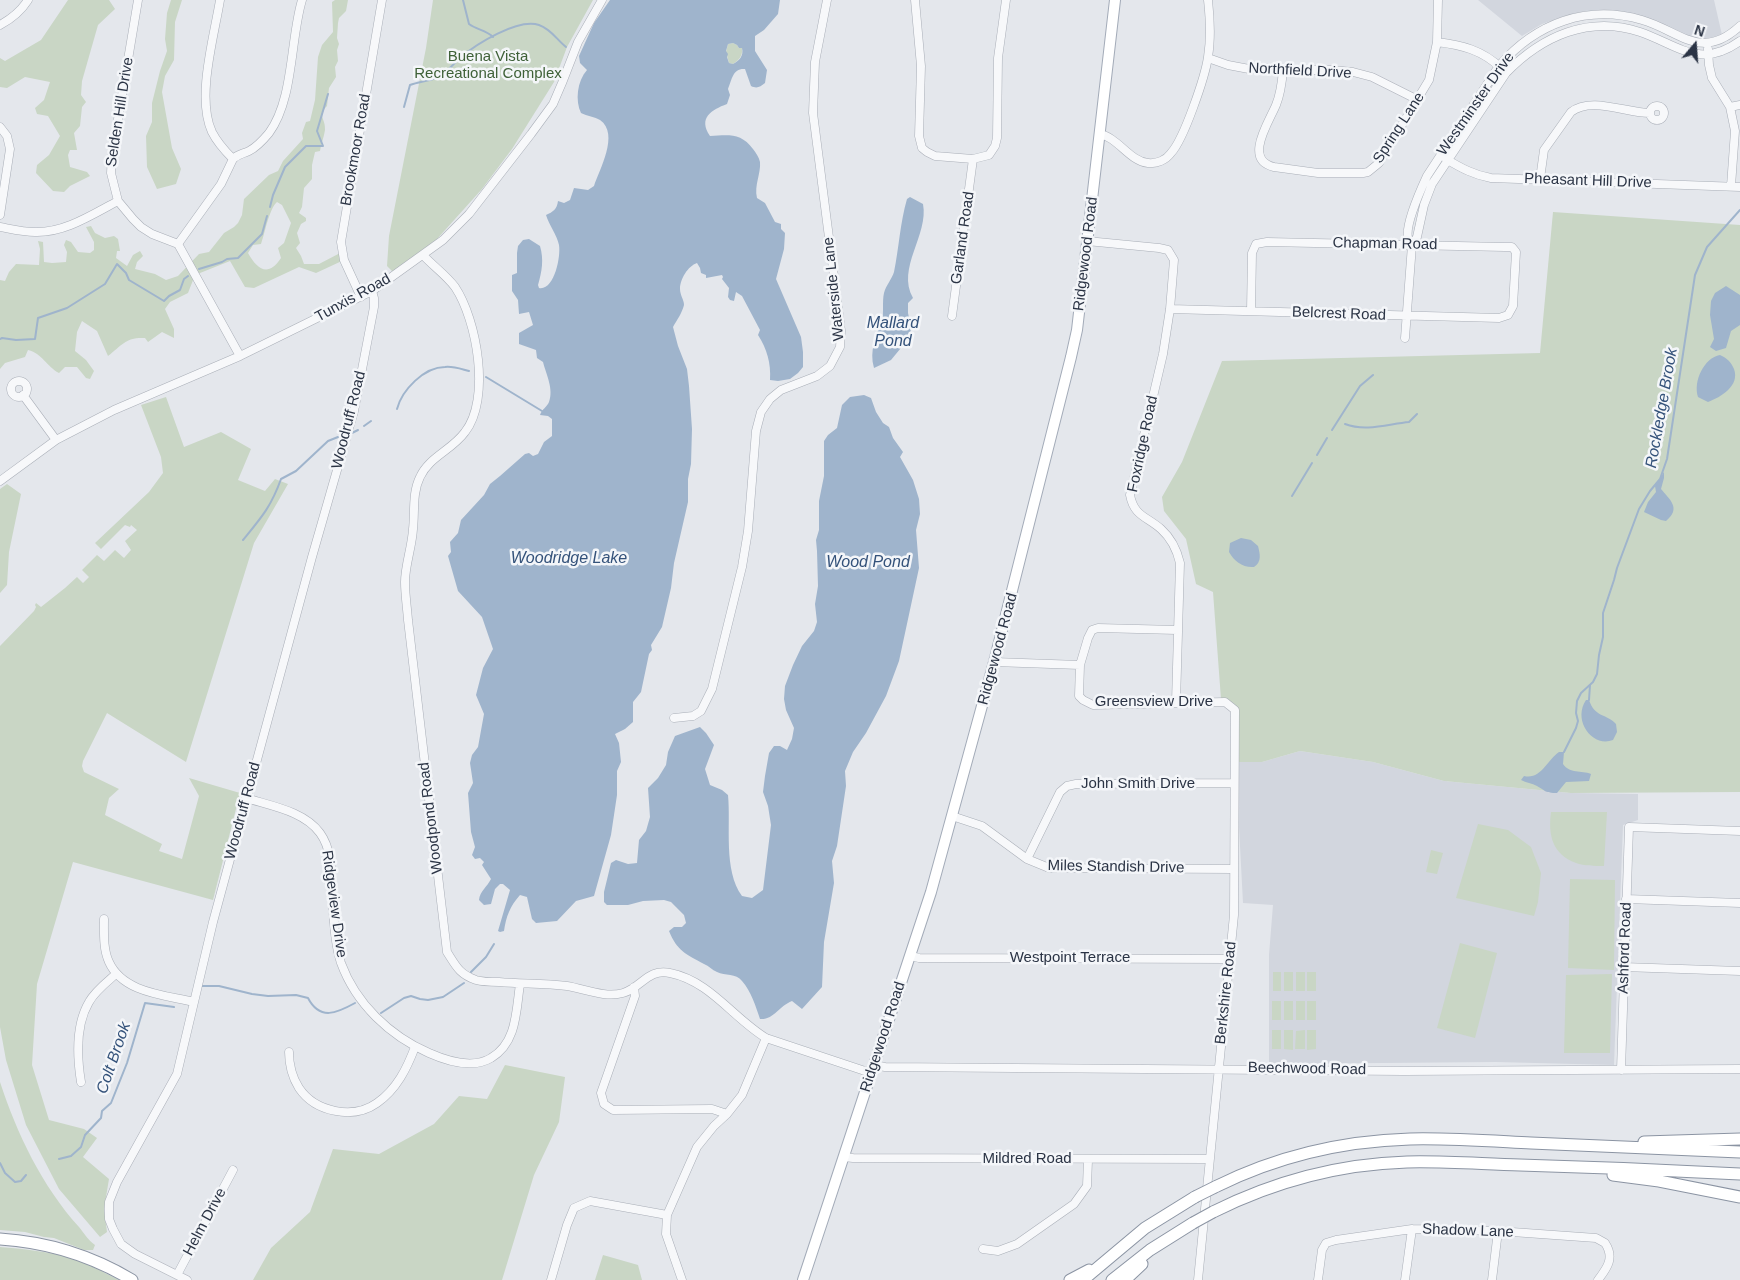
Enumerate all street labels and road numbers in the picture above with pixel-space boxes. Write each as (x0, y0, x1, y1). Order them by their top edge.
street label: Westminster Drive (1434, 49, 1518, 159)
street label: Selden Hill Drive (102, 56, 138, 168)
street label: Northfield Drive (1248, 59, 1352, 83)
street label: Spring Lane (1369, 89, 1429, 167)
street label: Brookmoor Road (337, 93, 375, 207)
street label: Pheasant Hill Drive (1524, 170, 1652, 192)
street label: Garland Road (948, 191, 978, 285)
street label: Ridgewood Road (1070, 196, 1102, 312)
street label: Chapman Road (1332, 234, 1438, 254)
street label: Waterside Lane (820, 236, 848, 342)
street label: Tunxis Road (312, 270, 394, 326)
street label: Belcrest Road (1292, 303, 1386, 325)
street label: Woodruff Road (328, 369, 370, 471)
street label: Foxridge Road (1124, 394, 1162, 494)
street label: Ridgewood Road (974, 591, 1022, 707)
street label: Greensview Drive (1095, 693, 1213, 711)
street label: Woodruff Road (221, 760, 265, 862)
street label: Woodpond Road (415, 761, 447, 875)
street label: John Smith Drive (1081, 775, 1195, 793)
street label: Ridgeview Drive (318, 849, 350, 959)
street label: Miles Standish Drive (1047, 857, 1185, 877)
street label: Ashford Road (1614, 902, 1636, 994)
street label: Berkshire Road (1212, 941, 1240, 1045)
street label: Westpoint Terrace (1010, 949, 1130, 967)
street label: Ridgewood Road (857, 979, 909, 1095)
street label: Beechwood Road (1248, 1059, 1366, 1079)
street label: Mildred Road (982, 1150, 1072, 1168)
street label: Helm Drive (180, 1185, 230, 1259)
street label: Shadow Lane (1422, 1220, 1514, 1242)

